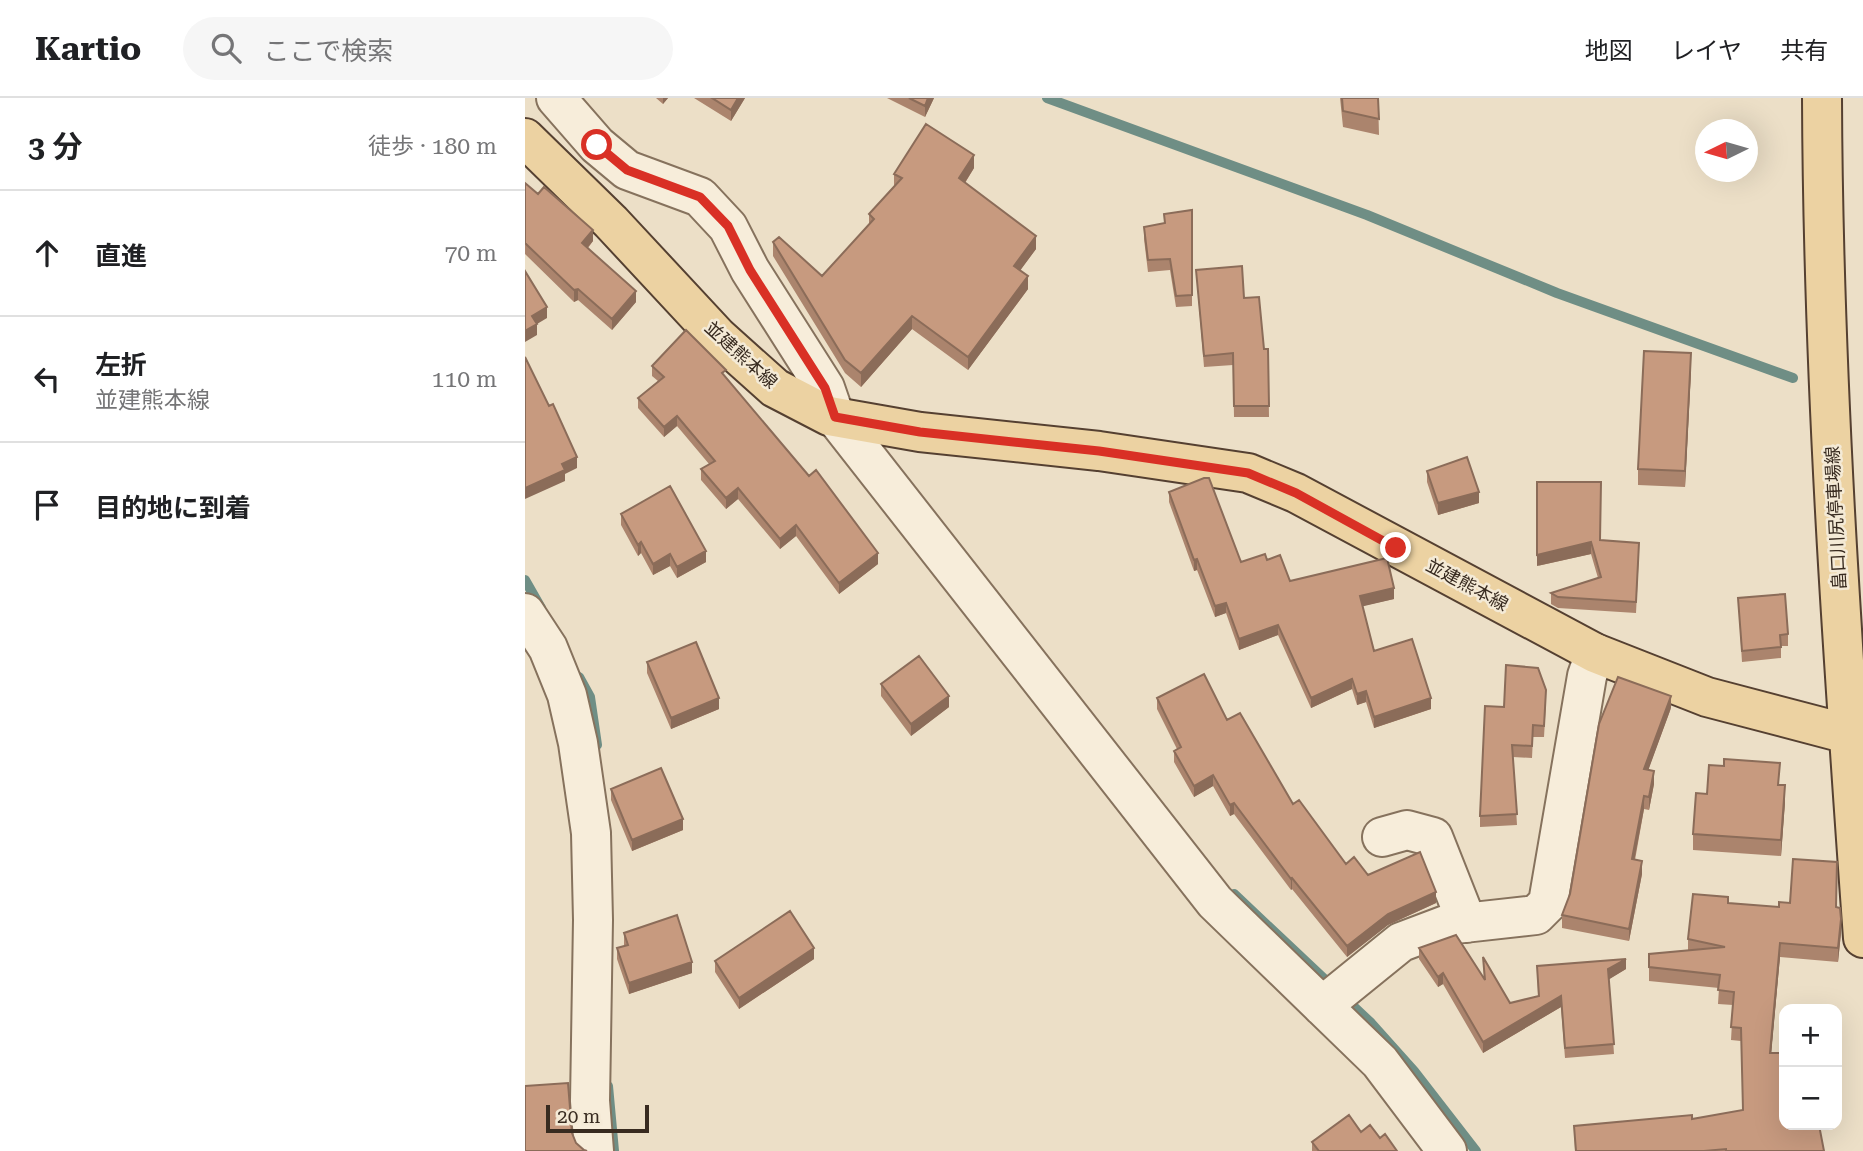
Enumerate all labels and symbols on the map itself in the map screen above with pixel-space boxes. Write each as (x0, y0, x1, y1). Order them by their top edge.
north arrow (1695, 119, 1758, 182)
route start (581, 129, 612, 160)
street label: 並建熊本線 (701, 317, 782, 393)
street label: 畠口川尻停車場線 (1821, 446, 1850, 590)
route end (1380, 532, 1411, 563)
street label: 並建熊本線 (1423, 554, 1512, 615)
scale bar (546, 1102, 649, 1134)

